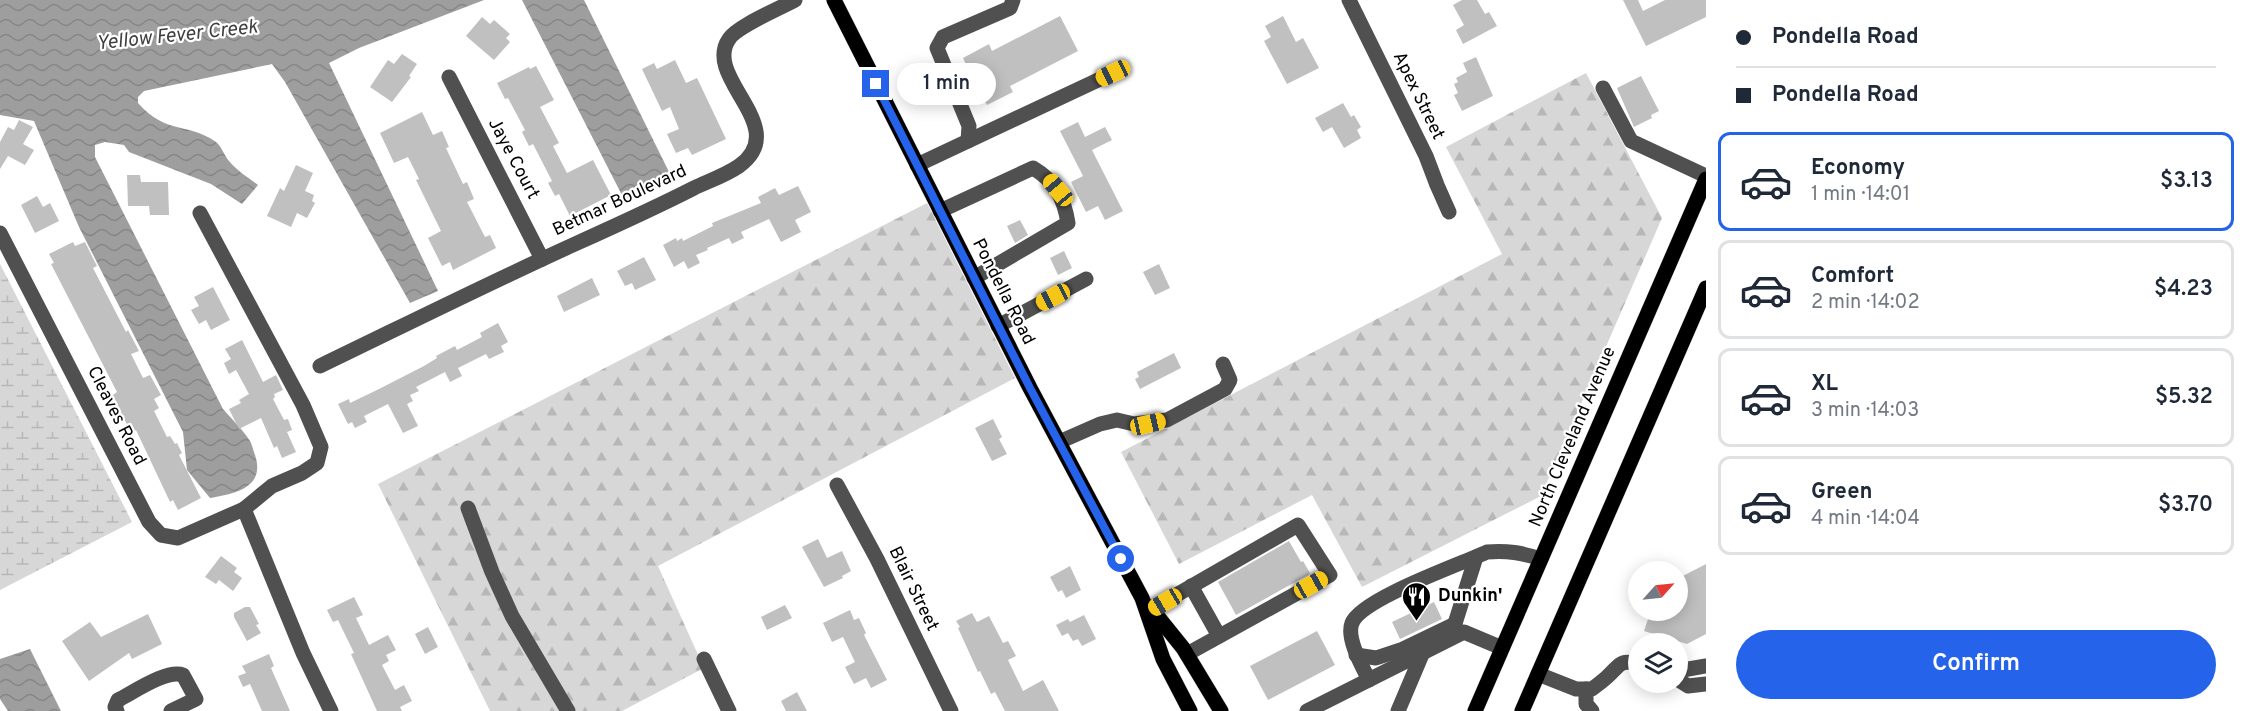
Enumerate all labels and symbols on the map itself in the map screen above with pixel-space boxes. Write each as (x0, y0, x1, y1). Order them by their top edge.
water label: Yellow Fever Creek (95, 15, 260, 57)
street label: Apex Street (1387, 48, 1449, 144)
car (1093, 57, 1133, 89)
callout: 1 min (897, 63, 996, 105)
route end (862, 70, 889, 97)
street label: Jaye Court (482, 114, 544, 204)
street label: Betmar Boulevard (549, 160, 691, 242)
car (1040, 170, 1076, 210)
street label: Pondella Road (966, 235, 1040, 349)
car (1033, 281, 1073, 313)
street label: North Cleveland Avenue (1525, 343, 1621, 531)
street label: Cleaves Road (81, 362, 151, 470)
car (1128, 411, 1168, 437)
street label: Blair Street (883, 543, 943, 635)
route start (1107, 545, 1134, 572)
north arrow (1628, 561, 1688, 621)
car (1291, 568, 1331, 602)
restaurant icon: Dunkin' (1401, 580, 1433, 622)
car (1145, 585, 1185, 619)
place label: Dunkin' (1438, 585, 1502, 608)

